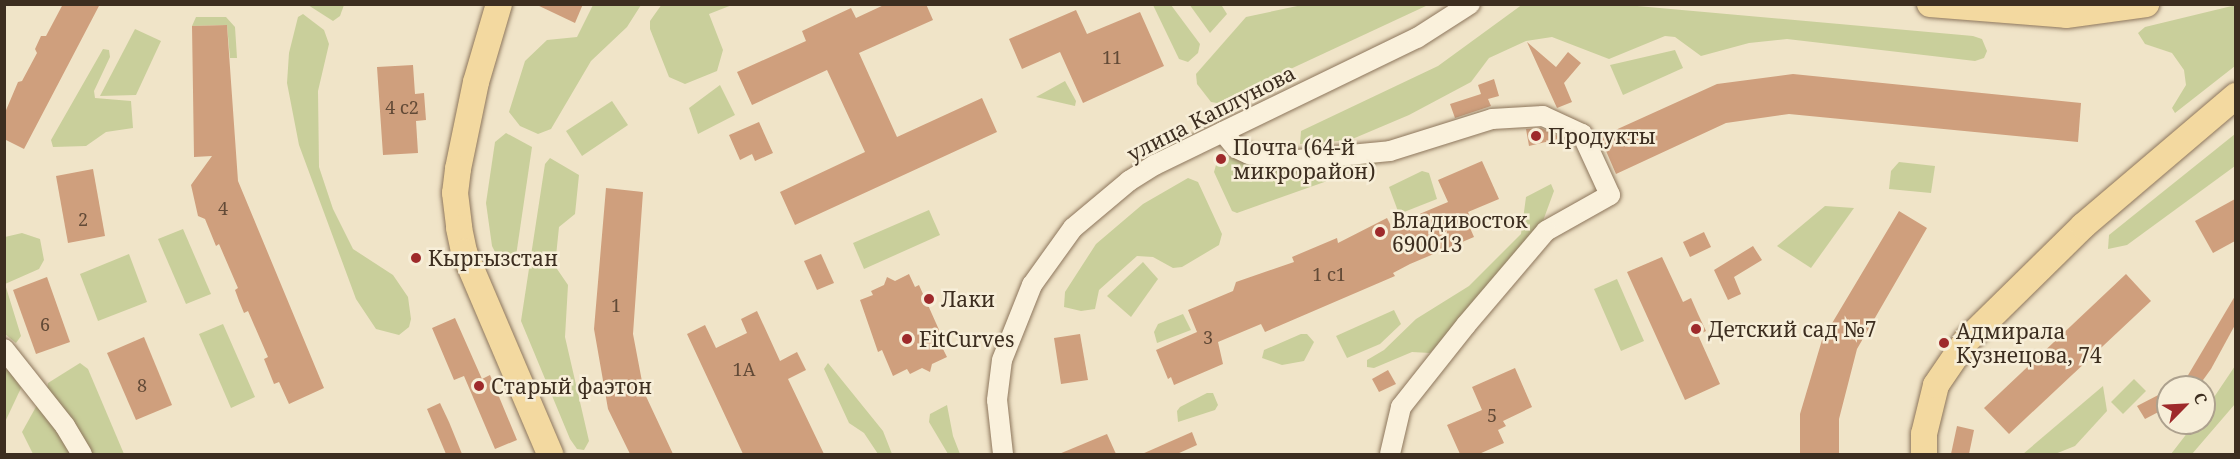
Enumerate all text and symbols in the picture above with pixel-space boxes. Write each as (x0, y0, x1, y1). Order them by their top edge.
house number: 11 (1102, 46, 1122, 68)
street label: улица Каплунова (1123, 60, 1299, 166)
house number: 4 с2 (385, 96, 419, 118)
place label: Продукты (1548, 123, 1656, 149)
marker: Продукты (1529, 129, 1543, 143)
place label: Почта (64-й микрорайон) (1233, 134, 1375, 184)
marker: Почта (64-й микрорайон) (1214, 152, 1228, 166)
house number: 4 (218, 197, 228, 219)
place label: Владивосток 690013 (1392, 207, 1528, 257)
house number: 2 (78, 208, 88, 230)
marker: Владивосток 690013 (1373, 225, 1387, 239)
place label: Кыргызстан (428, 245, 558, 271)
marker: Кыргызстан (409, 251, 423, 265)
house number: 1 с1 (1312, 263, 1346, 285)
place label: Лаки (941, 286, 995, 312)
marker: Лаки (922, 292, 936, 306)
house number: 1 (611, 294, 621, 316)
house number: 6 (40, 313, 50, 335)
place label: Детский сад №7 (1708, 316, 1877, 342)
place label: Адмирала Кузнецова, 74 (1956, 318, 2102, 368)
marker: Детский сад №7 (1689, 322, 1703, 336)
place label: FitCurves (919, 326, 1014, 352)
house number: 3 (1203, 326, 1213, 348)
marker: FitCurves (900, 332, 914, 346)
marker: Адмирала Кузнецова, 74 (1937, 336, 1951, 350)
house number: 1А (733, 358, 755, 380)
place label: Старый фаэтон (491, 373, 652, 399)
house number: 8 (137, 374, 147, 396)
north arrow (2156, 375, 2216, 435)
marker: Старый фаэтон (472, 379, 486, 393)
text: С (2188, 389, 2213, 408)
house number: 5 (1487, 404, 1497, 426)

